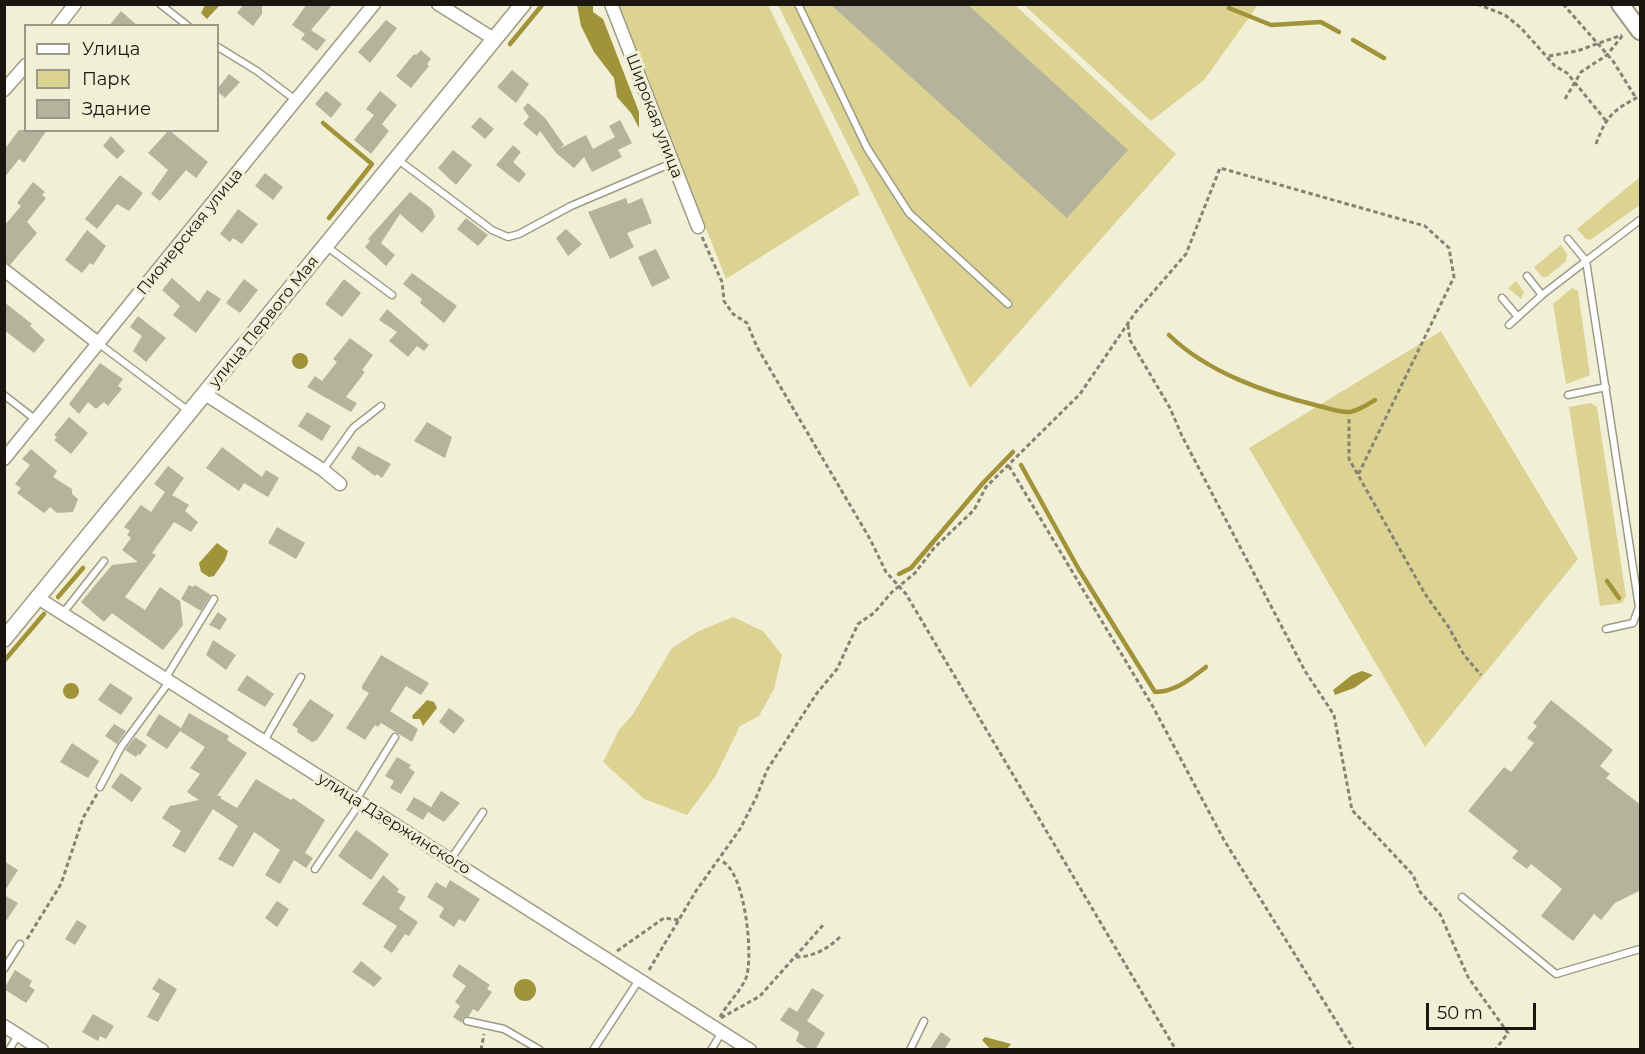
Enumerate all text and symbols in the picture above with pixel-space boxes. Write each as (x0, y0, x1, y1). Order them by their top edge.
legend (24, 24, 219, 132)
text: Улица (82, 38, 140, 60)
street label: Широкая улица (621, 51, 687, 181)
text: Парк (82, 68, 130, 90)
text: Здание (82, 98, 151, 120)
street label: Пионерская улица (133, 165, 247, 299)
street label: улица Первого Мая (205, 252, 323, 392)
street label: улица Дзержинского (314, 769, 474, 879)
scale bar (1429, 991, 1538, 1029)
text: 50 m (1437, 1002, 1483, 1024)

